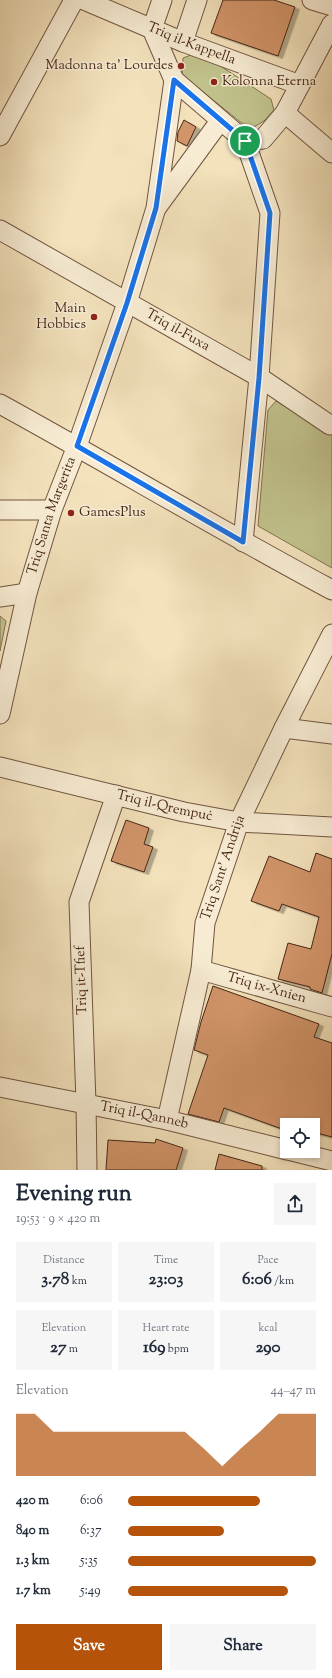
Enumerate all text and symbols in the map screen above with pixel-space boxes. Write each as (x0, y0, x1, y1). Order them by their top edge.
street label: Triq il-Kappella (144, 18, 239, 71)
place label: Madonna ta' Lourdes (46, 56, 173, 76)
marker: Madonna ta' Lourdes (176, 61, 186, 71)
place label: Kolonna Eterna (222, 72, 317, 92)
marker: Kolonna Eterna (209, 77, 219, 87)
pin (228, 124, 262, 158)
icon: arrive (234, 130, 256, 152)
place label: Main Hobbies (36, 299, 86, 335)
street label: Triq il-Fuxa (142, 304, 214, 357)
marker: Main Hobbies (89, 312, 99, 322)
street label: Triq Santa Margerita (23, 453, 82, 578)
place label: GamesPlus (79, 503, 146, 523)
marker: GamesPlus (66, 508, 76, 518)
street label: Triq il-Qrempuċ (114, 786, 214, 827)
street label: Triq Sant' Andrija (197, 811, 251, 923)
street label: Triq it-Tfief (71, 944, 93, 1015)
street label: Triq ix-Xnien (224, 968, 309, 1009)
street label: Triq il-Qanneb (98, 1097, 191, 1135)
map controls (280, 1118, 320, 1158)
button: locate (280, 1118, 320, 1158)
text: Evening run (16, 1179, 132, 1211)
button: share (274, 1183, 316, 1225)
text: 19:53 · 9 × 420 m (16, 1210, 100, 1228)
text: Distance (43, 1252, 85, 1268)
text: Time (154, 1252, 178, 1268)
text: Pace (257, 1252, 279, 1268)
text: 3.78 (41, 1268, 69, 1292)
text: 23:03 (149, 1268, 183, 1292)
text: 6:06 (242, 1268, 272, 1292)
text: km (69, 1273, 87, 1289)
text: /km (272, 1273, 294, 1289)
text: Elevation (42, 1320, 86, 1336)
text: Heart rate (143, 1320, 189, 1336)
text: kcal (259, 1320, 277, 1336)
text: 27 (50, 1336, 67, 1360)
text: 169 (143, 1336, 166, 1360)
text: 290 (255, 1336, 281, 1360)
text: m (67, 1341, 78, 1357)
text: bpm (166, 1341, 189, 1357)
text: Elevation (16, 1382, 69, 1400)
text: 44–47 m (271, 1382, 316, 1400)
text: 420 m (16, 1492, 49, 1510)
text: 6:06 (80, 1492, 103, 1510)
text: 840 m (16, 1522, 49, 1540)
text: 6:37 (80, 1522, 101, 1540)
text: 1.3 km (16, 1552, 50, 1570)
text: 5:35 (80, 1552, 98, 1570)
text: 1.7 km (16, 1582, 51, 1600)
text: 5:49 (80, 1582, 101, 1600)
button: Save (16, 1624, 162, 1670)
button: Share (170, 1624, 316, 1670)

